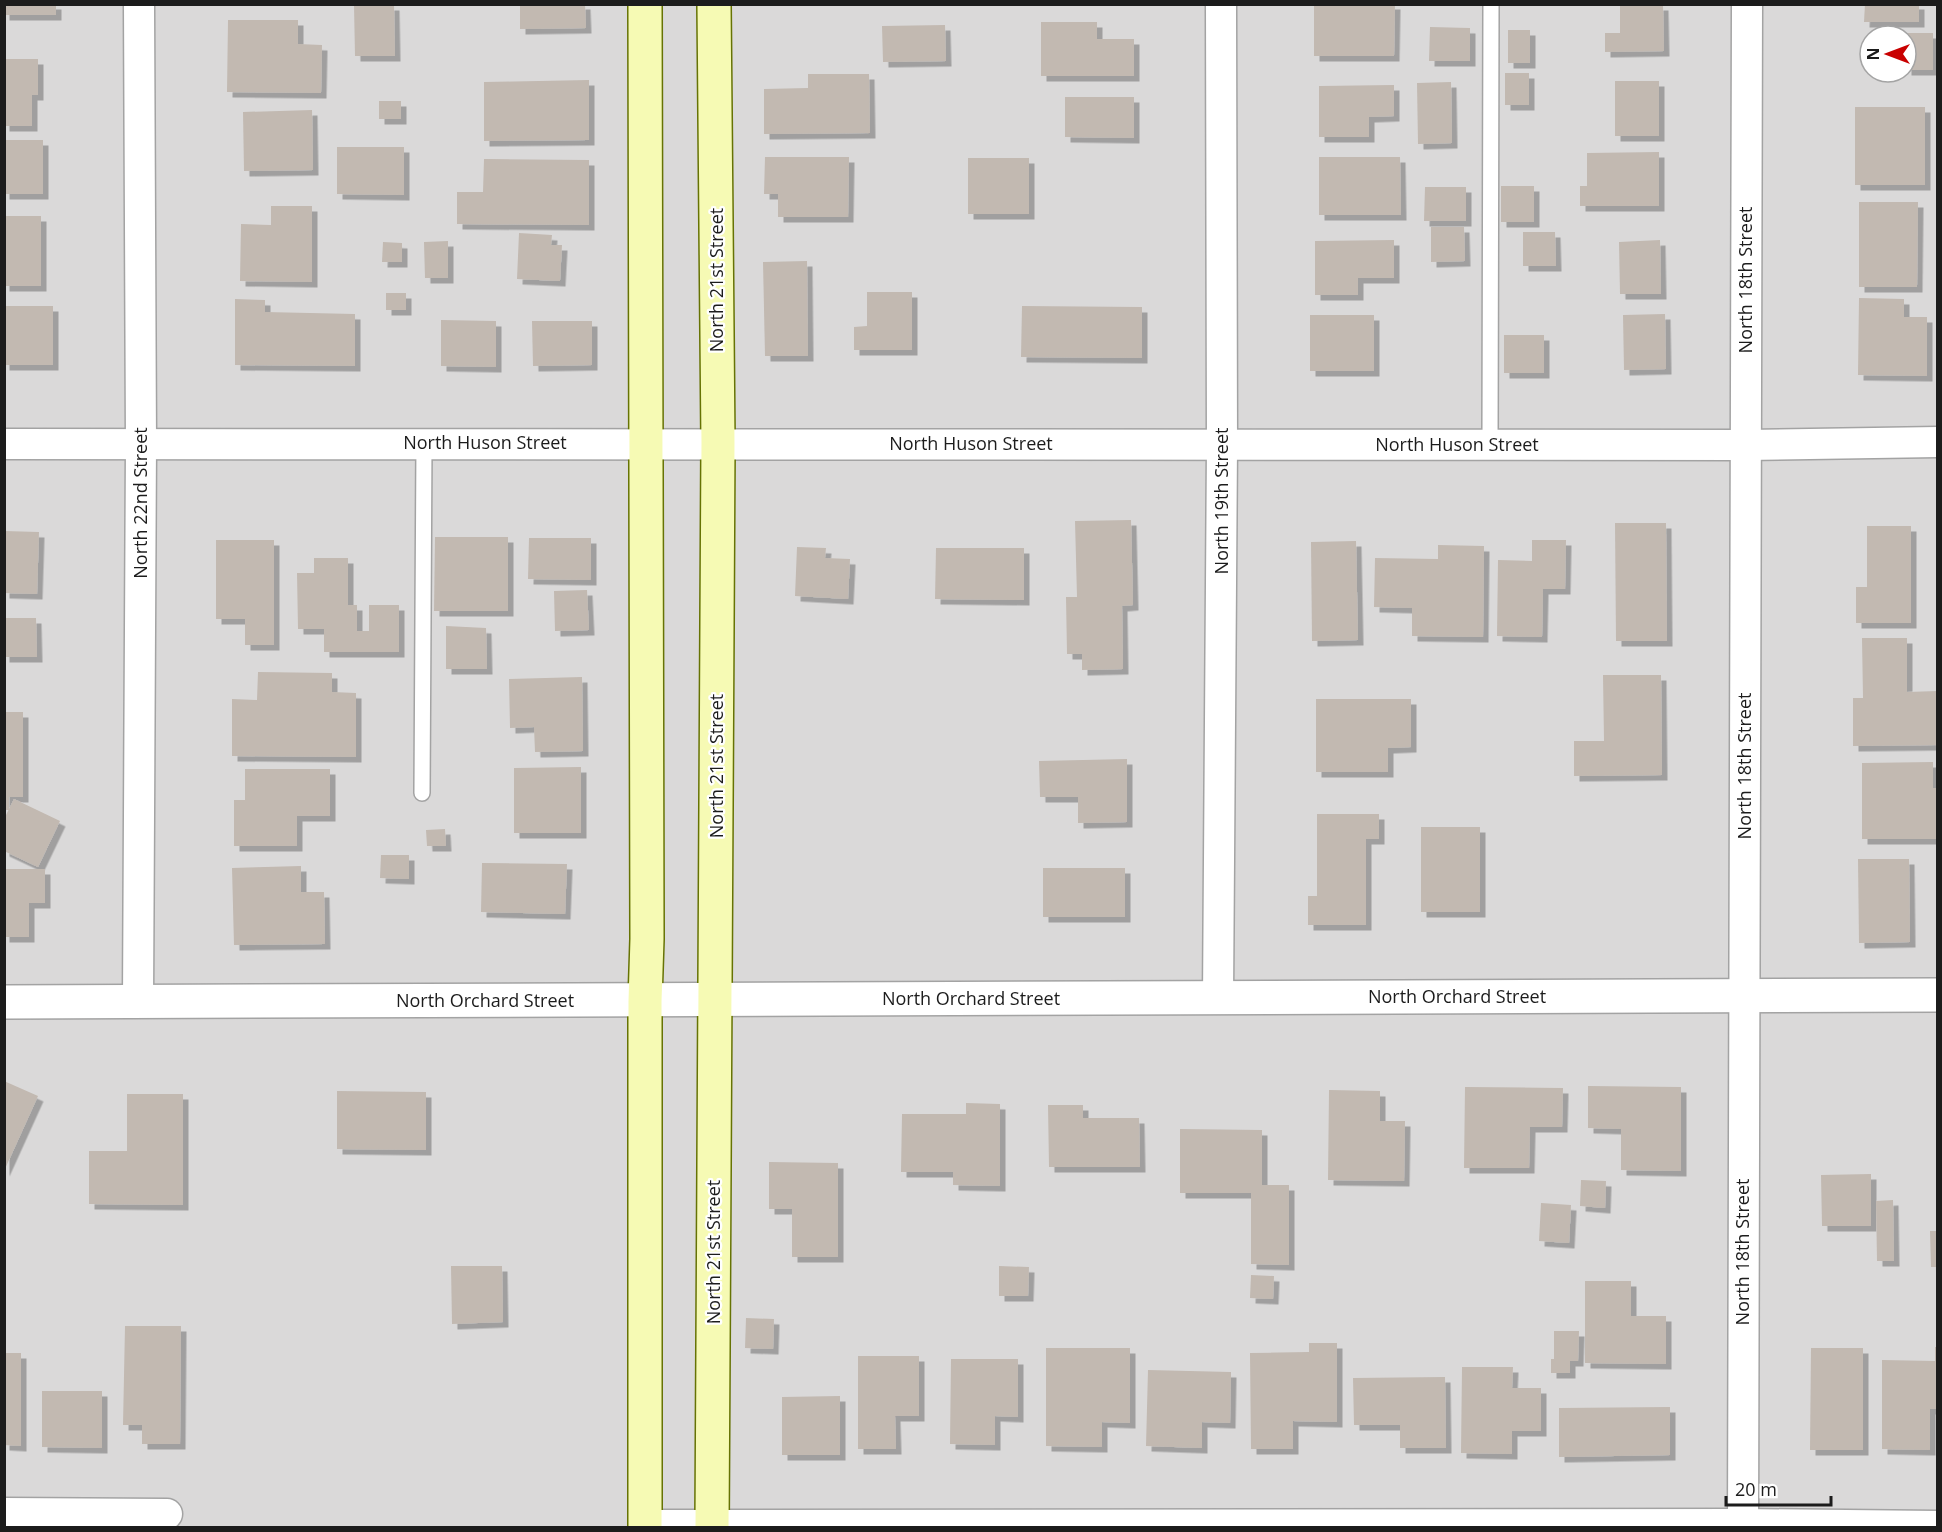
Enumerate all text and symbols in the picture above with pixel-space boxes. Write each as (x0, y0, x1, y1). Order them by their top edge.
north arrow (1858, 24, 1918, 84)
text: N (1862, 47, 1884, 61)
street label: North 18th Street (1733, 207, 1757, 353)
street label: North 21st Street (704, 208, 728, 352)
street label: North 22nd Street (128, 427, 152, 579)
street label: North 19th Street (1209, 428, 1233, 574)
street label: North Huson Street (403, 430, 567, 454)
street label: North Huson Street (889, 431, 1053, 455)
street label: North Huson Street (1375, 432, 1539, 456)
street label: North 18th Street (1732, 693, 1756, 839)
street label: North 21st Street (704, 694, 728, 838)
street label: North Orchard Street (1368, 984, 1546, 1008)
street label: North Orchard Street (882, 986, 1060, 1010)
street label: North Orchard Street (396, 988, 574, 1012)
street label: North 18th Street (1730, 1179, 1754, 1325)
street label: North 21st Street (701, 1180, 725, 1324)
scale bar (1726, 1469, 1831, 1507)
text: 20 m (1735, 1477, 1777, 1501)

